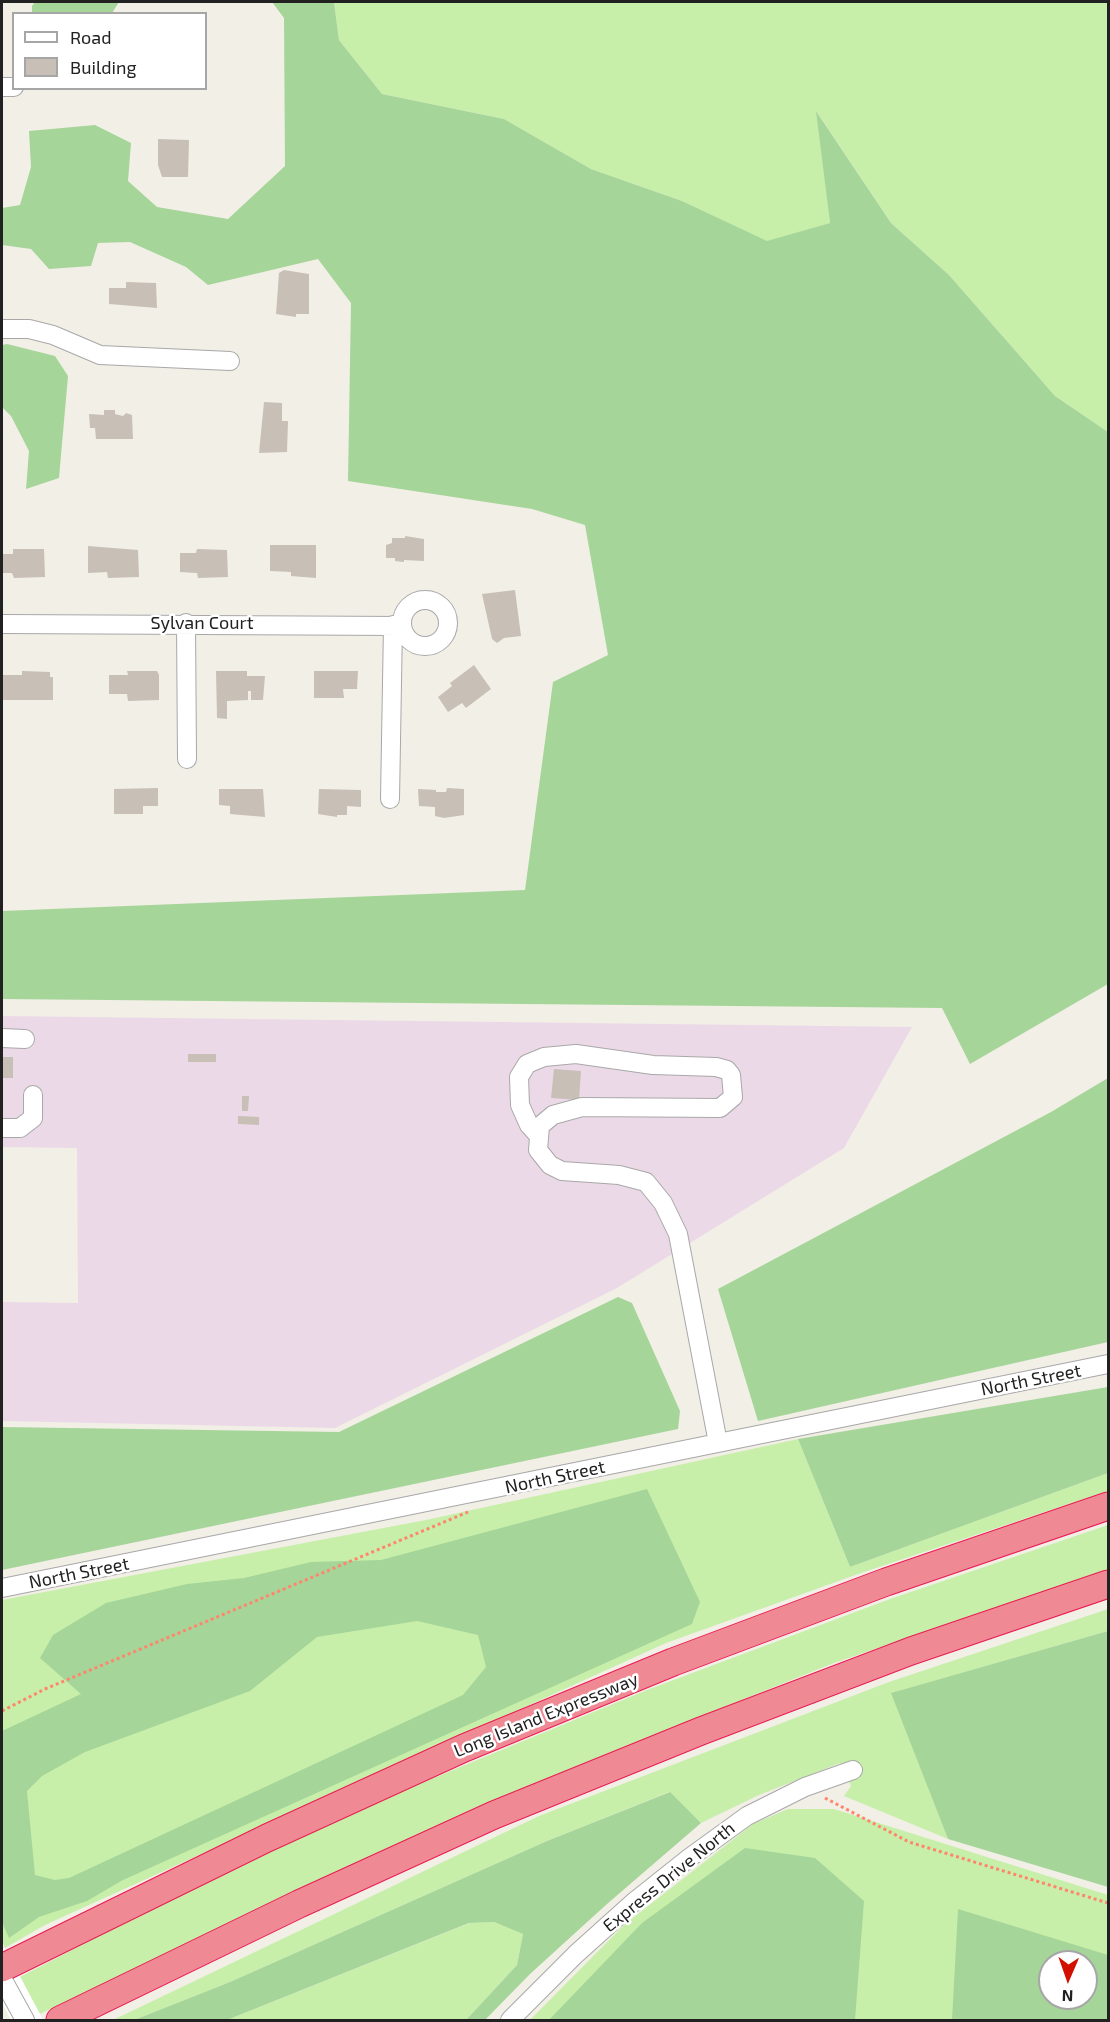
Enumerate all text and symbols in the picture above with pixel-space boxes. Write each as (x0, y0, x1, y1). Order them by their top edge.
legend (12, 12, 207, 90)
text: Road (70, 26, 111, 48)
text: Building (70, 56, 137, 78)
street label: Sylvan Court (150, 612, 254, 634)
street label: North Street (979, 1360, 1083, 1400)
street label: North Street (503, 1456, 607, 1498)
street label: North Street (27, 1553, 131, 1593)
street label: Long Island Expressway (451, 1668, 641, 1762)
street label: Express Drive North (599, 1817, 739, 1937)
north arrow (1038, 1950, 1098, 2010)
text: N (1061, 1987, 1074, 2006)

